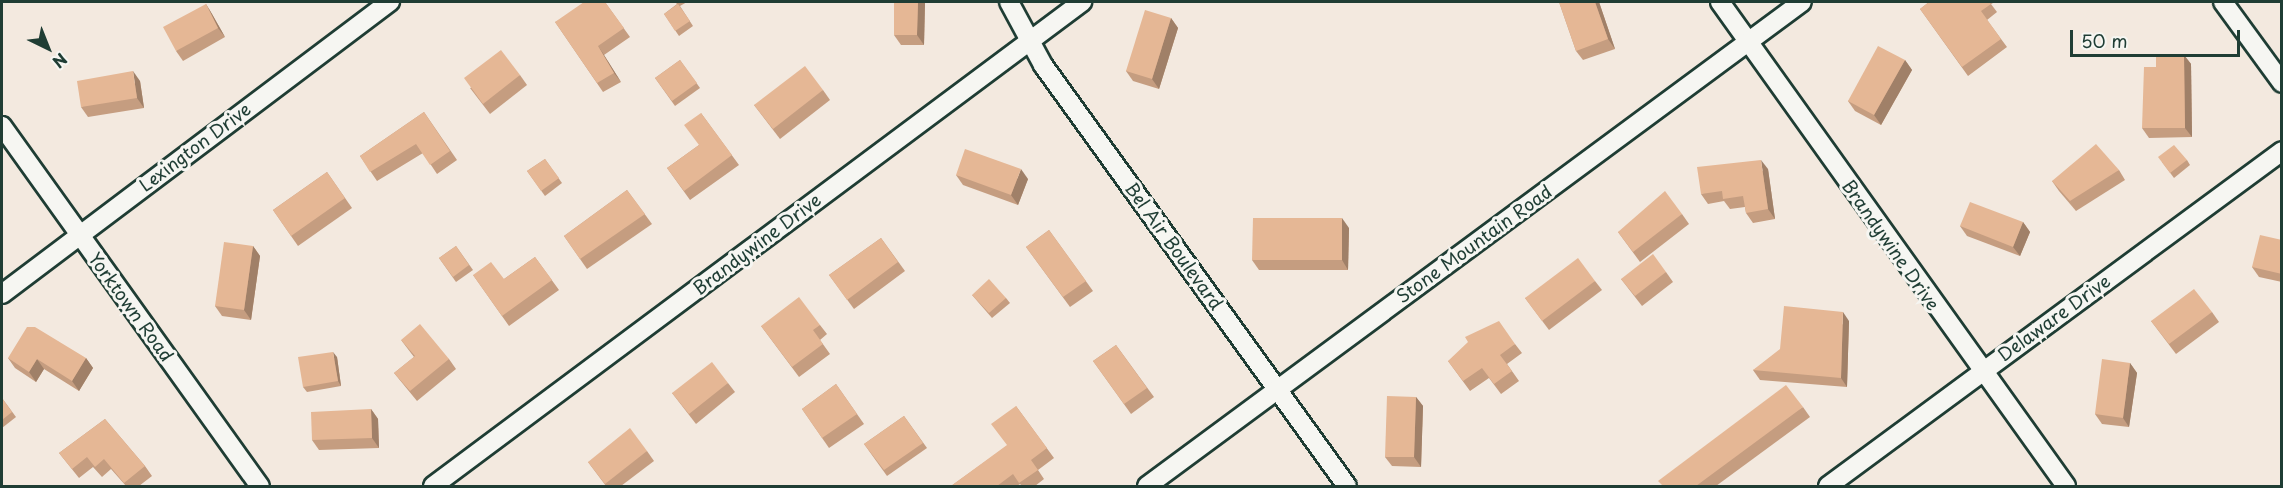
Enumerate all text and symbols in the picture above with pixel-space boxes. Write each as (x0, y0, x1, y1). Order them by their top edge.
north arrow (18, 18, 78, 78)
scale bar (2073, 18, 2242, 56)
text: 50 m (2081, 27, 2128, 54)
text: N (47, 48, 73, 74)
street label: Lexington Drive (135, 98, 255, 196)
street label: Brandywine Drive (1838, 175, 1944, 315)
street label: Bel Air Boulevard (1121, 179, 1227, 313)
street label: Stone Mountain Road (1392, 180, 1556, 308)
street label: Brandywine Drive (689, 189, 825, 299)
street label: Yorktown Road (85, 249, 177, 365)
street label: Delaware Drive (1994, 270, 2114, 366)

